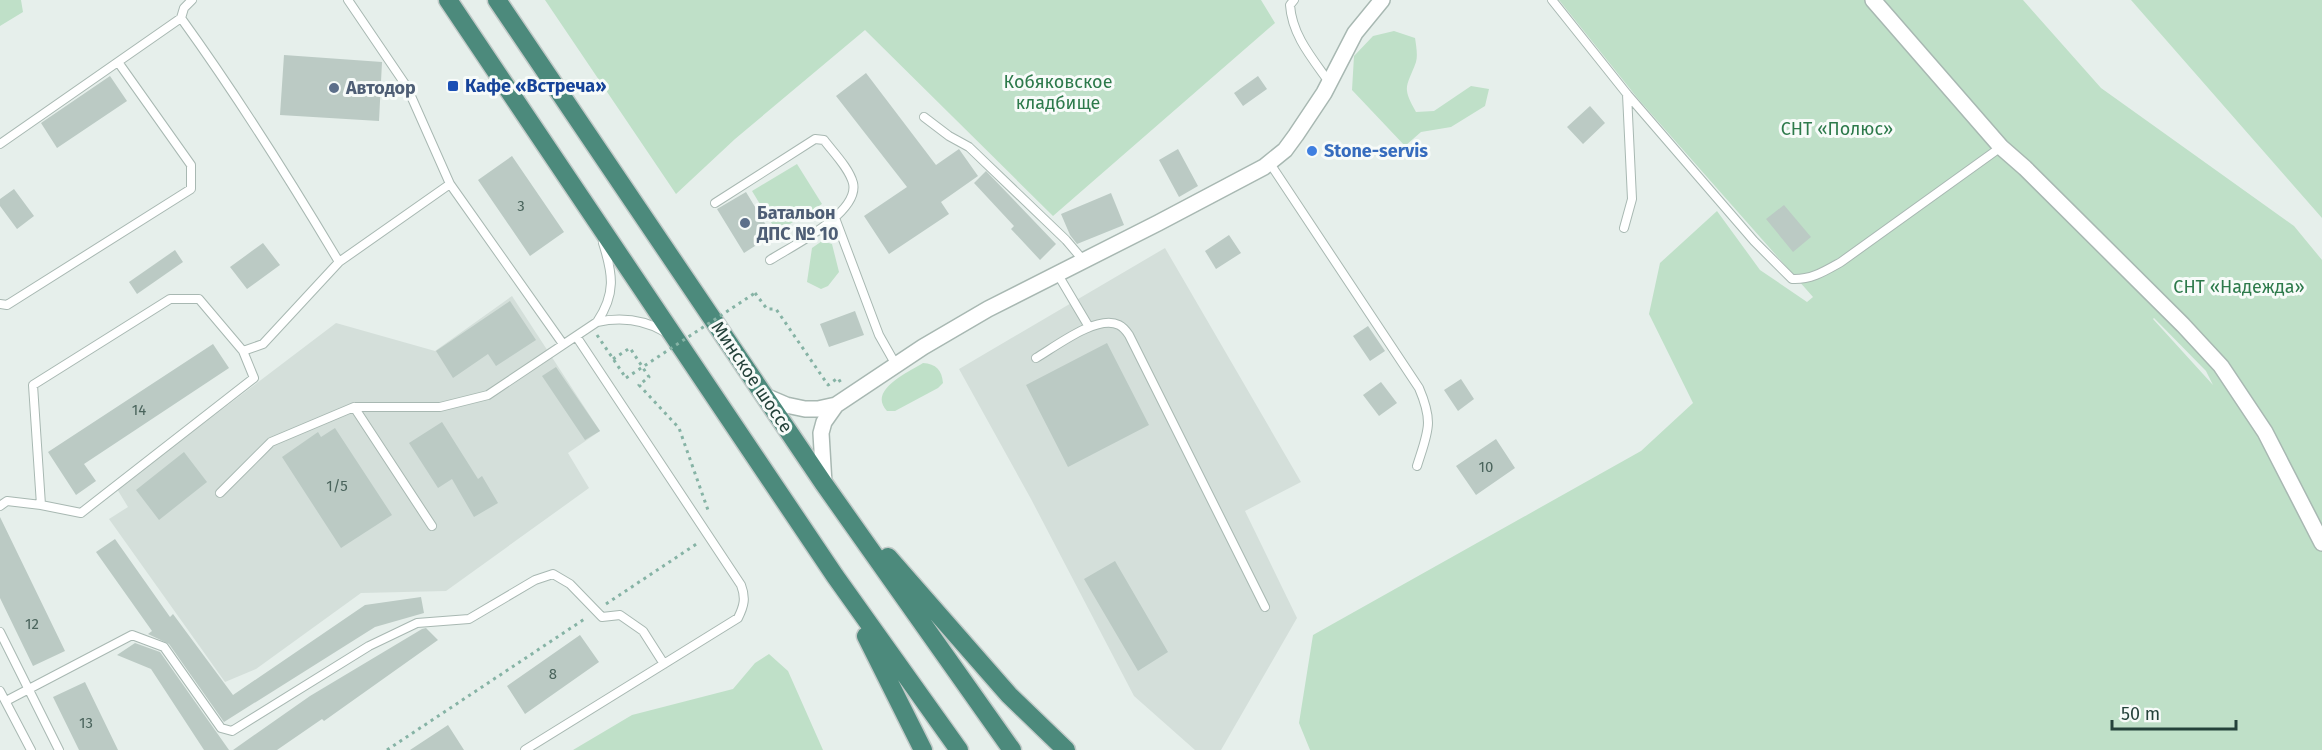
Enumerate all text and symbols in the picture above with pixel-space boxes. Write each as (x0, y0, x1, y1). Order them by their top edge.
park label: Кобяковское кладбище (1004, 71, 1112, 114)
place label: Кафе «Встреча» (465, 75, 606, 97)
place label: Автодор (345, 77, 416, 99)
marker: Кафе «Встреча» (446, 79, 460, 93)
marker: Автодор (327, 81, 341, 95)
park label: СНТ «Полюс» (1781, 118, 1893, 140)
place label: Stone-servis (1324, 140, 1428, 162)
marker: Stone-servis (1305, 144, 1319, 158)
house number: 3 (517, 197, 525, 215)
place label: Батальон ДПС № 10 (756, 202, 838, 245)
marker: Батальон ДПС № 10 (738, 216, 752, 230)
park label: СНТ «Надежда» (2173, 276, 2305, 298)
street label: Минское шоссе (707, 317, 797, 437)
house number: 14 (132, 401, 146, 419)
house number: 10 (1479, 458, 1493, 476)
house number: 1/5 (326, 477, 348, 495)
house number: 12 (25, 615, 39, 633)
house number: 8 (549, 665, 557, 683)
scale bar (2112, 693, 2236, 731)
text: 50 m (2121, 703, 2160, 725)
house number: 13 (79, 714, 93, 732)

